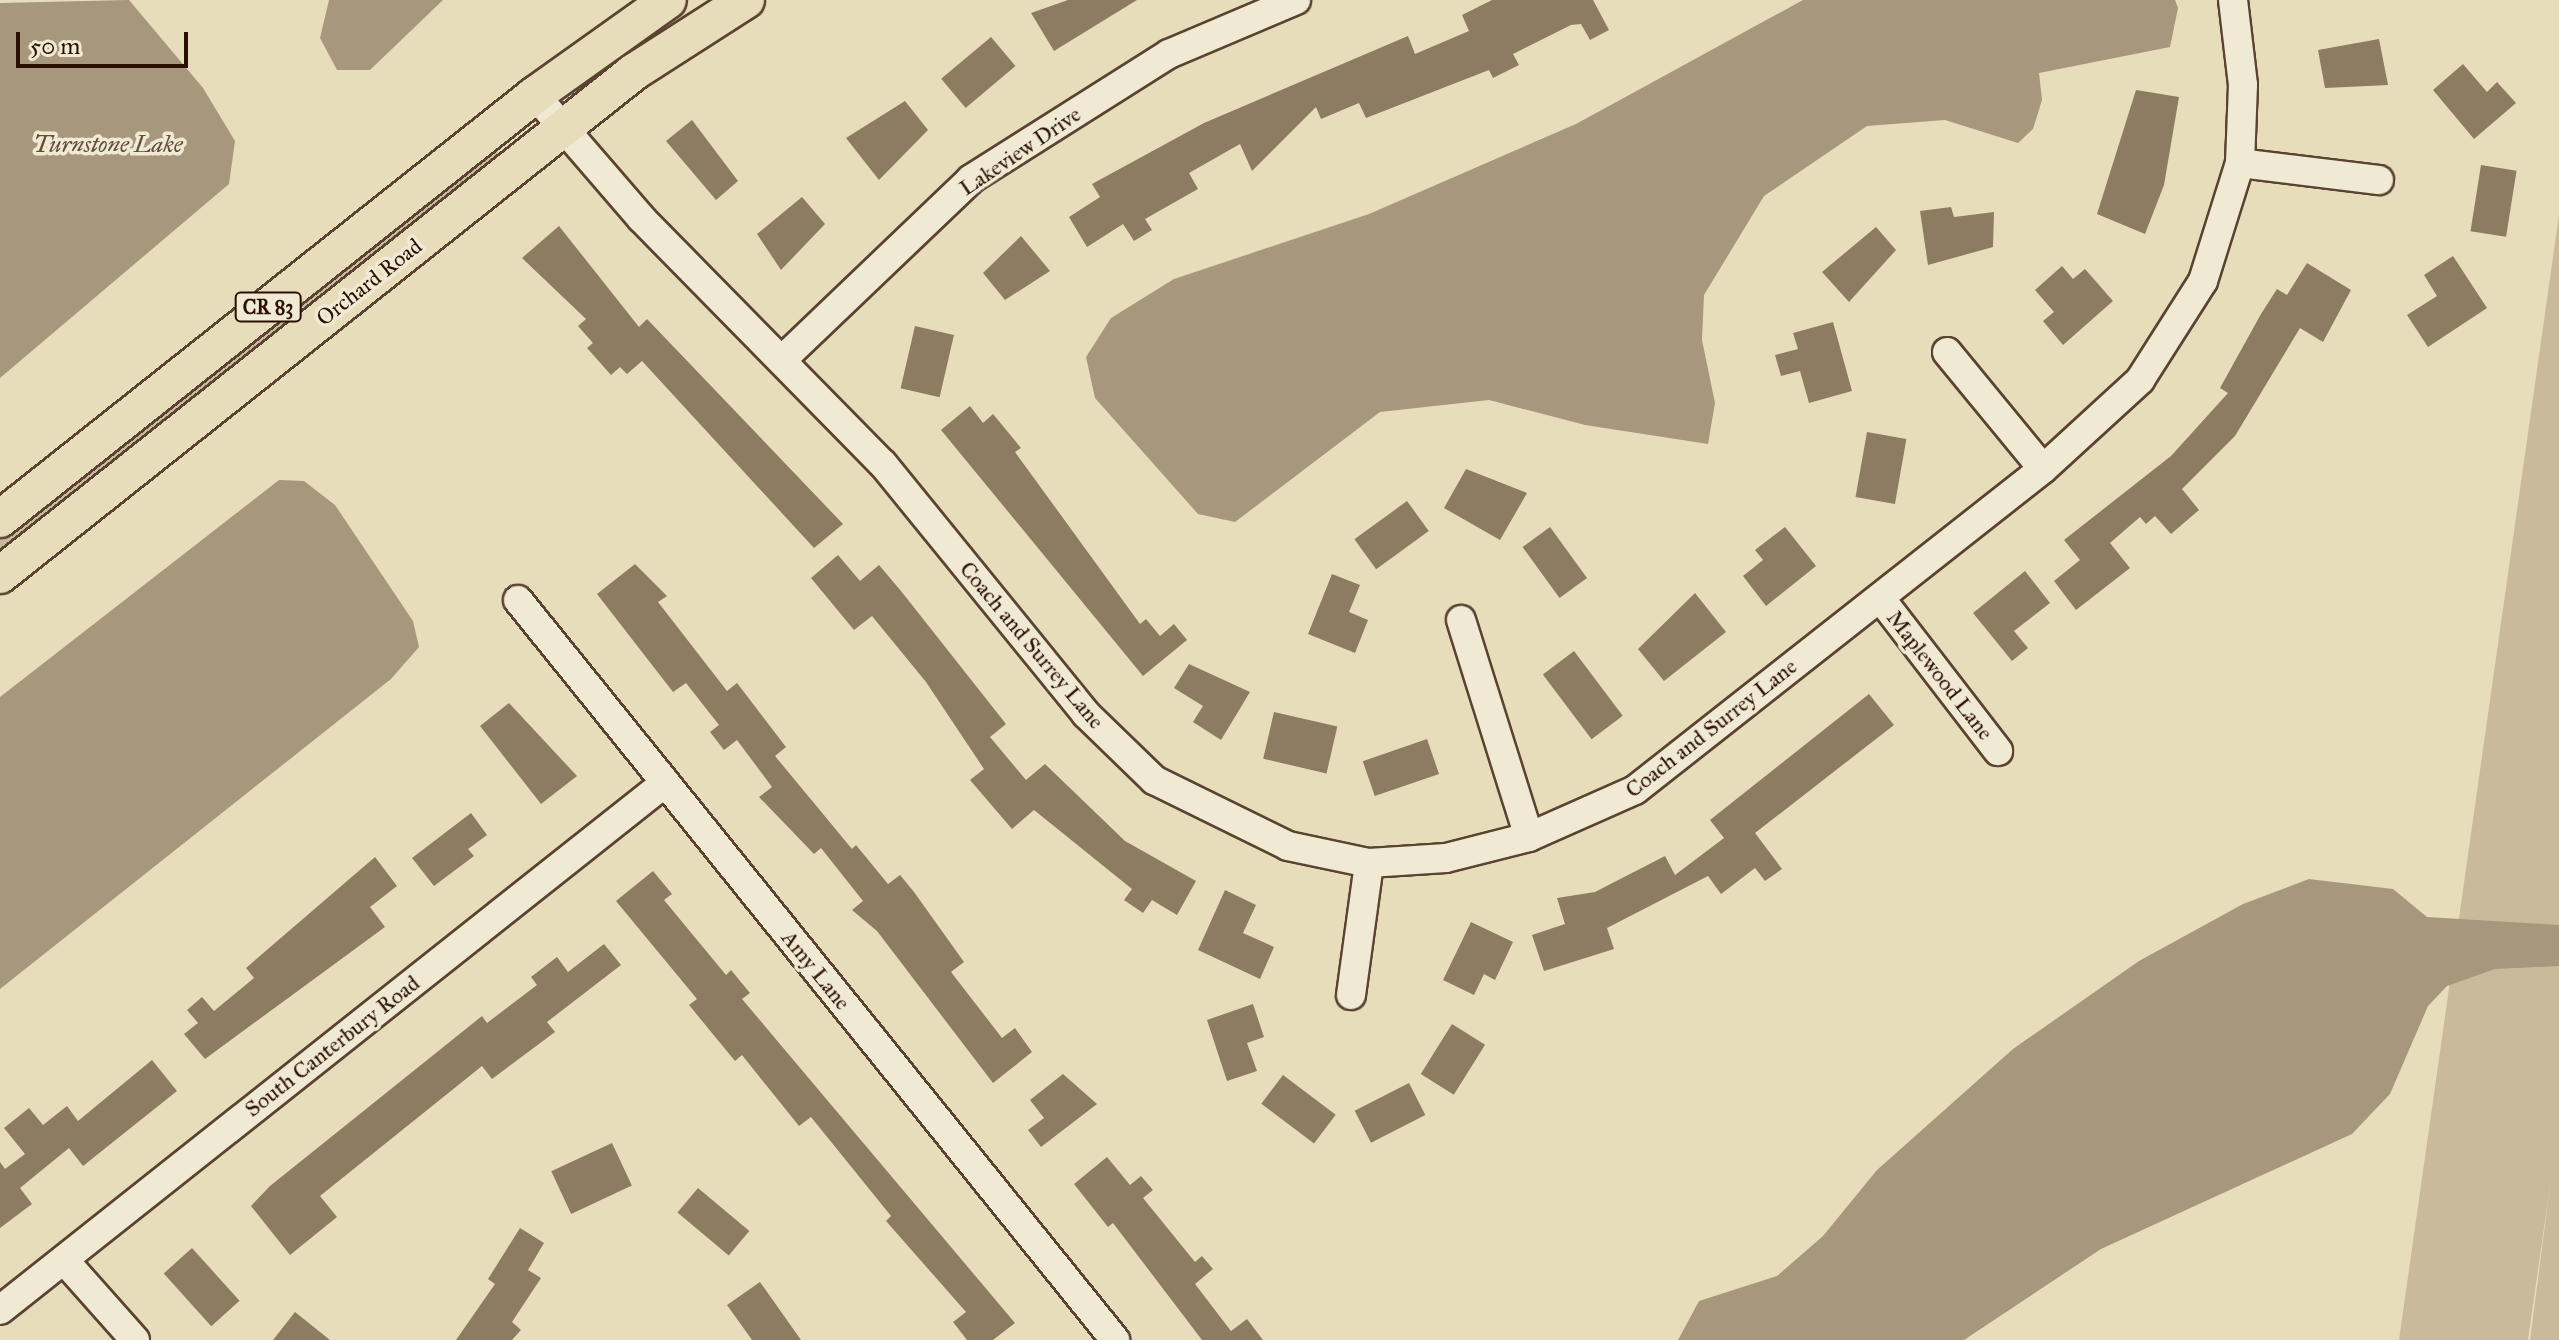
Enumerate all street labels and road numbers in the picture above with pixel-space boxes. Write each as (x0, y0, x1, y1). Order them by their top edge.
street label: Lakeview Drive (954, 101, 1086, 201)
street label: Orchard Road (311, 233, 427, 331)
road number: CR 83 (234, 291, 302, 323)
street label: Coach and Surrey Lane (954, 556, 1110, 734)
street label: Maplewood Lane (1881, 605, 1999, 745)
street label: Coach and Surrey Lane (1620, 653, 1802, 803)
street label: Amy Lane (776, 925, 856, 1015)
street label: South Canterbury Road (239, 970, 425, 1122)

